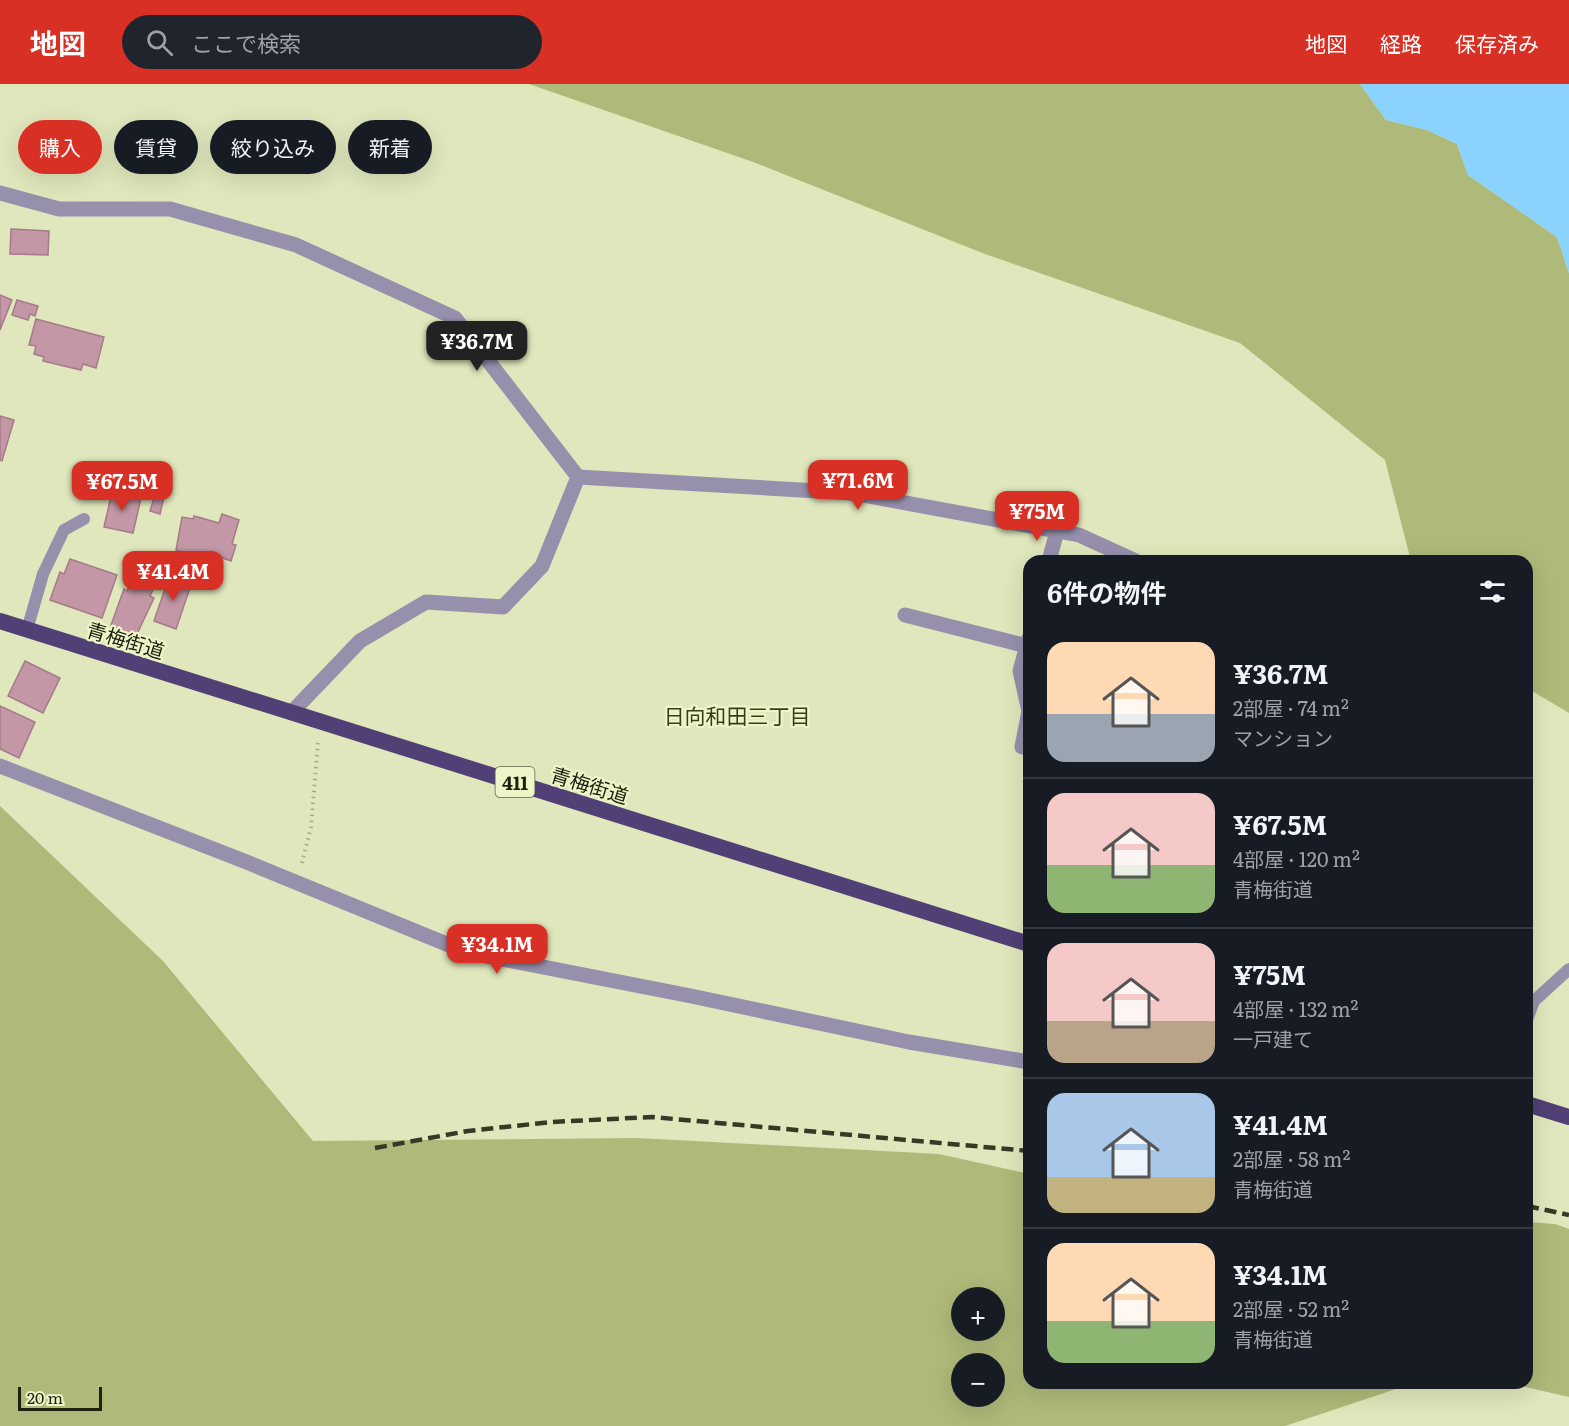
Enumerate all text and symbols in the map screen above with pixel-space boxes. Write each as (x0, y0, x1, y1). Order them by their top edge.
search box (122, 15, 542, 69)
text: 地図 (30, 21, 86, 63)
icon: search (143, 26, 176, 59)
text: ここで検索 (191, 26, 301, 59)
text: 地図 (1305, 27, 1347, 58)
text: 経路 (1380, 27, 1422, 58)
text: 保存済み (1455, 27, 1539, 58)
chip: 購入 (18, 120, 102, 174)
chip: 賃貸 (114, 120, 198, 174)
chip: 絞り込み (210, 120, 336, 174)
chip: 新着 (348, 120, 432, 174)
pin: ¥36.7M (428, 321, 526, 372)
text: ¥36.7M (440, 325, 514, 355)
pin: ¥71.6M (809, 460, 907, 511)
pin: ¥67.5M (73, 461, 171, 512)
text: ¥71.6M (822, 464, 894, 494)
text: ¥67.5M (86, 465, 158, 495)
pin: ¥75M (1001, 491, 1073, 542)
text: ¥75M (1009, 495, 1065, 525)
pin: ¥41.4M (124, 551, 222, 602)
text: ¥41.4M (136, 555, 210, 585)
text: 6件の物件 (1047, 572, 1166, 611)
icon: filters (1476, 575, 1509, 608)
street label: 青梅街道 (83, 613, 169, 665)
text: ¥36.7M (1233, 653, 1328, 692)
icon: home (1095, 666, 1167, 738)
text: 2部屋 · 74 m² (1233, 692, 1349, 722)
district label: 日向和田三丁目 (664, 699, 811, 730)
text: マンション (1233, 722, 1333, 752)
street label: 青梅街道 (547, 758, 633, 810)
road number: 411 (496, 767, 534, 797)
text: ¥67.5M (1233, 804, 1327, 843)
icon: home (1095, 817, 1167, 889)
text: 4部屋 · 120 m² (1233, 843, 1360, 873)
text: 青梅街道 (1233, 873, 1313, 903)
pin: ¥34.1M (448, 924, 546, 975)
text: ¥34.1M (461, 928, 533, 958)
text: ¥75M (1233, 954, 1306, 993)
icon: home (1095, 967, 1167, 1039)
text: 4部屋 · 132 m² (1233, 993, 1359, 1023)
text: 一戸建て (1233, 1023, 1313, 1053)
text: ¥41.4M (1233, 1104, 1328, 1143)
icon: home (1095, 1117, 1167, 1189)
text: 2部屋 · 58 m² (1233, 1143, 1350, 1173)
text: 青梅街道 (1233, 1173, 1313, 1203)
text: ¥34.1M (1233, 1254, 1328, 1293)
icon: home (1095, 1267, 1167, 1339)
map controls (951, 1287, 1005, 1407)
button: + (951, 1287, 1005, 1341)
text: 2部屋 · 52 m² (1233, 1293, 1349, 1323)
text: 青梅街道 (1233, 1323, 1313, 1353)
button: − (951, 1353, 1005, 1407)
scale bar (18, 1384, 102, 1412)
text: 20 m (27, 1385, 63, 1409)

